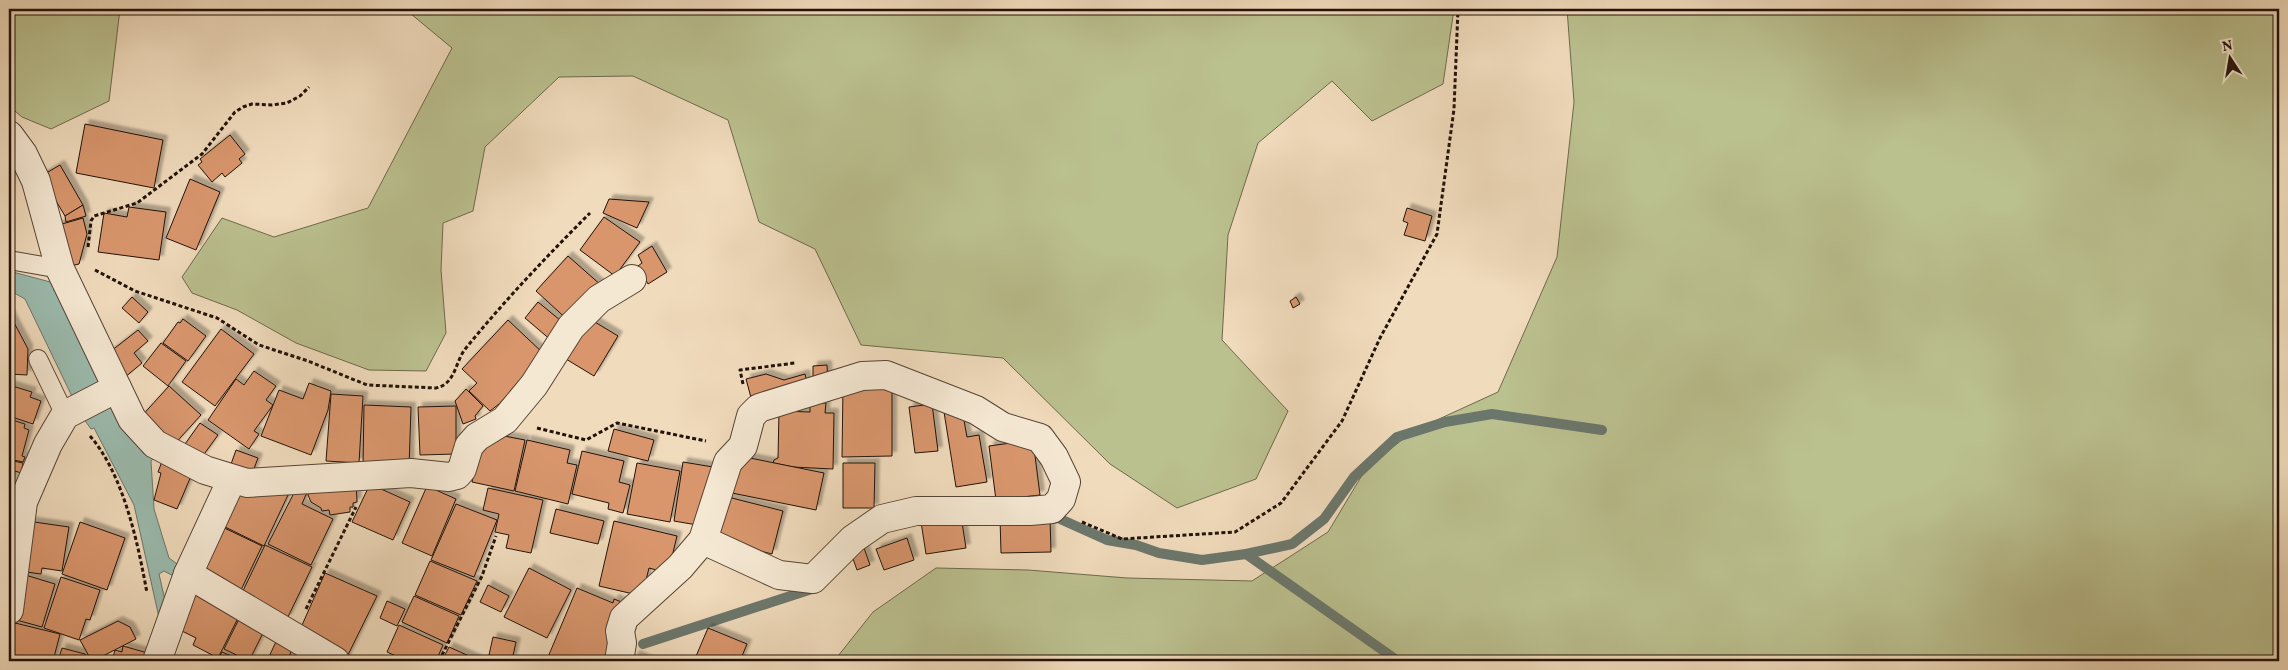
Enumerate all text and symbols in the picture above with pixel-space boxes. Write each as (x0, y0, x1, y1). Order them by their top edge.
north arrow (2206, 32, 2256, 82)
text: N (2221, 36, 2235, 57)

